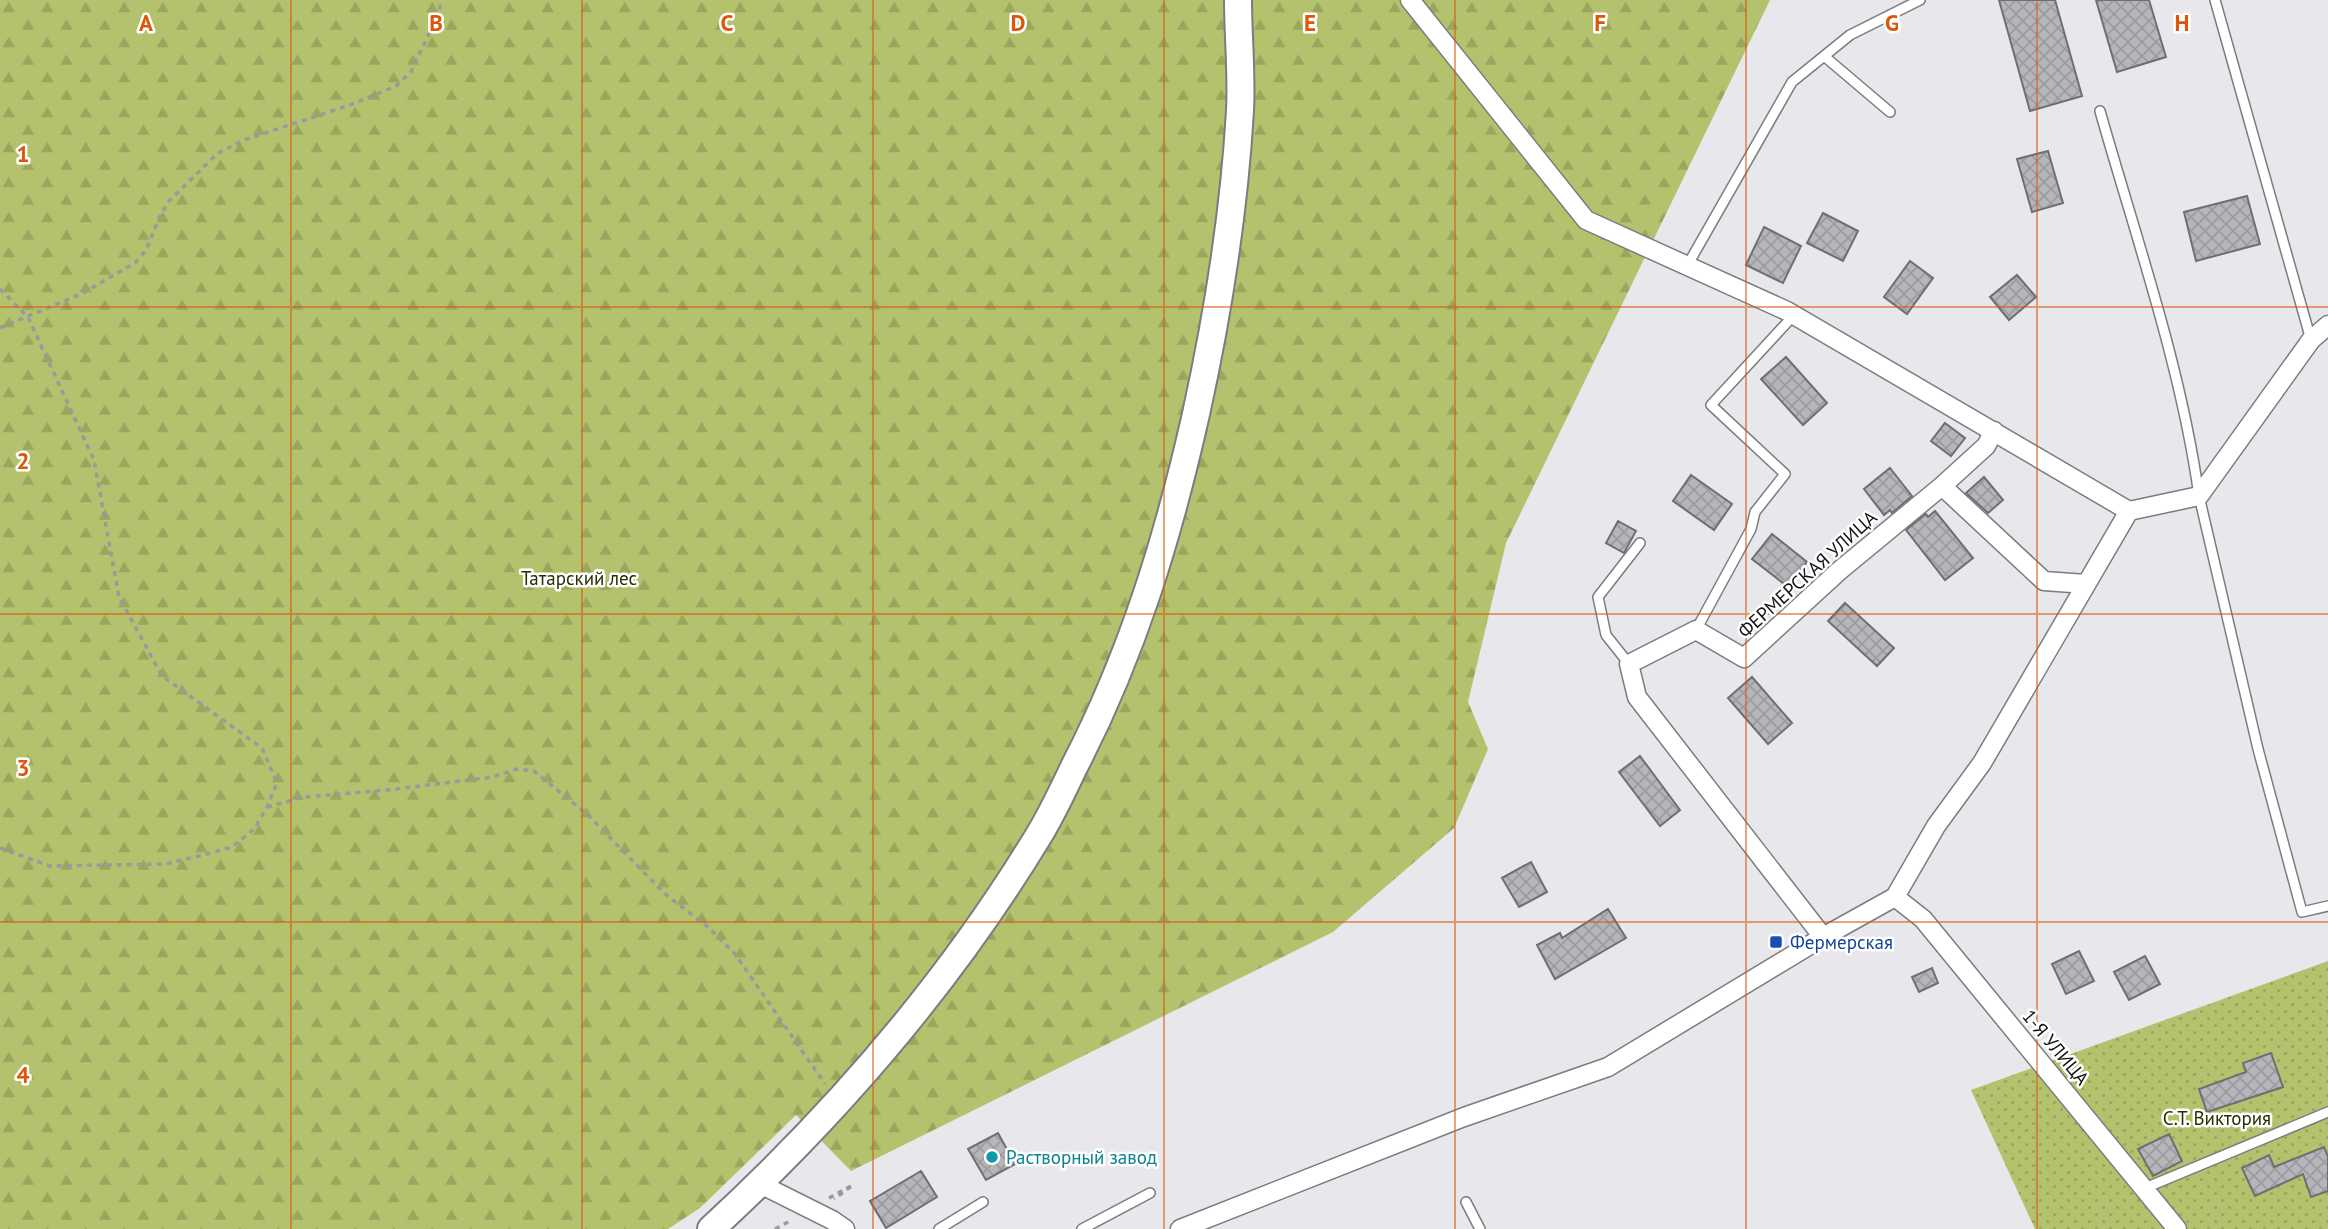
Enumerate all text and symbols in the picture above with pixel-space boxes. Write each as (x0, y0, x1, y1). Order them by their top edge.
text: A (139, 8, 153, 37)
text: B (429, 8, 443, 37)
text: C (721, 8, 734, 37)
text: D (1011, 8, 1025, 37)
text: E (1304, 8, 1316, 37)
text: F (1594, 8, 1606, 37)
text: G (1885, 8, 1899, 37)
text: H (2175, 8, 2189, 37)
text: 1 (16, 139, 30, 168)
text: 2 (16, 446, 30, 475)
street label: ФЕРМЕРСКАЯ УЛИЦА (1732, 505, 1882, 643)
park label: Татарский лес (521, 566, 637, 590)
text: 3 (16, 753, 30, 782)
place label: Фермерская (1790, 930, 1893, 954)
marker: Фермерская (1768, 934, 1784, 950)
street label: 1-Я УЛИЦА (2017, 1004, 2095, 1090)
text: 4 (16, 1060, 30, 1089)
park label: С.Т. Виктория (2163, 1106, 2271, 1130)
place label: Растворный завод (1006, 1145, 1157, 1169)
marker: Растворный завод (984, 1149, 1000, 1165)

